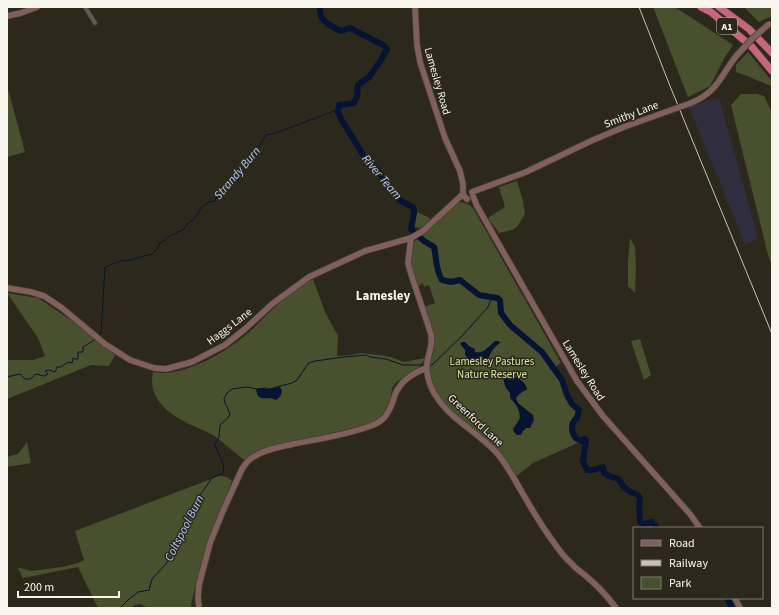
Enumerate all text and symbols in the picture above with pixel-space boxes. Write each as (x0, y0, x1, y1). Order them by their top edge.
road number: A1 (717, 18, 737, 34)
street label: Lamesley Road (421, 46, 454, 117)
street label: Smithy Lane (602, 97, 661, 132)
water label: Strandy Burn (210, 143, 265, 203)
water label: River Team (358, 151, 406, 204)
district label: Lamesley (356, 287, 410, 305)
street label: Haggs Lane (204, 304, 255, 348)
street label: Lamesley Road (559, 337, 608, 404)
park label: Lamesley Pastures Nature Reserve (450, 354, 535, 382)
street label: Greenford Lane (445, 391, 507, 450)
water label: Coltspool Burn (161, 492, 208, 564)
legend (633, 527, 763, 599)
text: Road (669, 535, 695, 552)
text: Railway (669, 555, 708, 572)
scale bar (18, 573, 119, 599)
text: Park (669, 575, 691, 592)
text: 200 m (24, 579, 54, 596)

